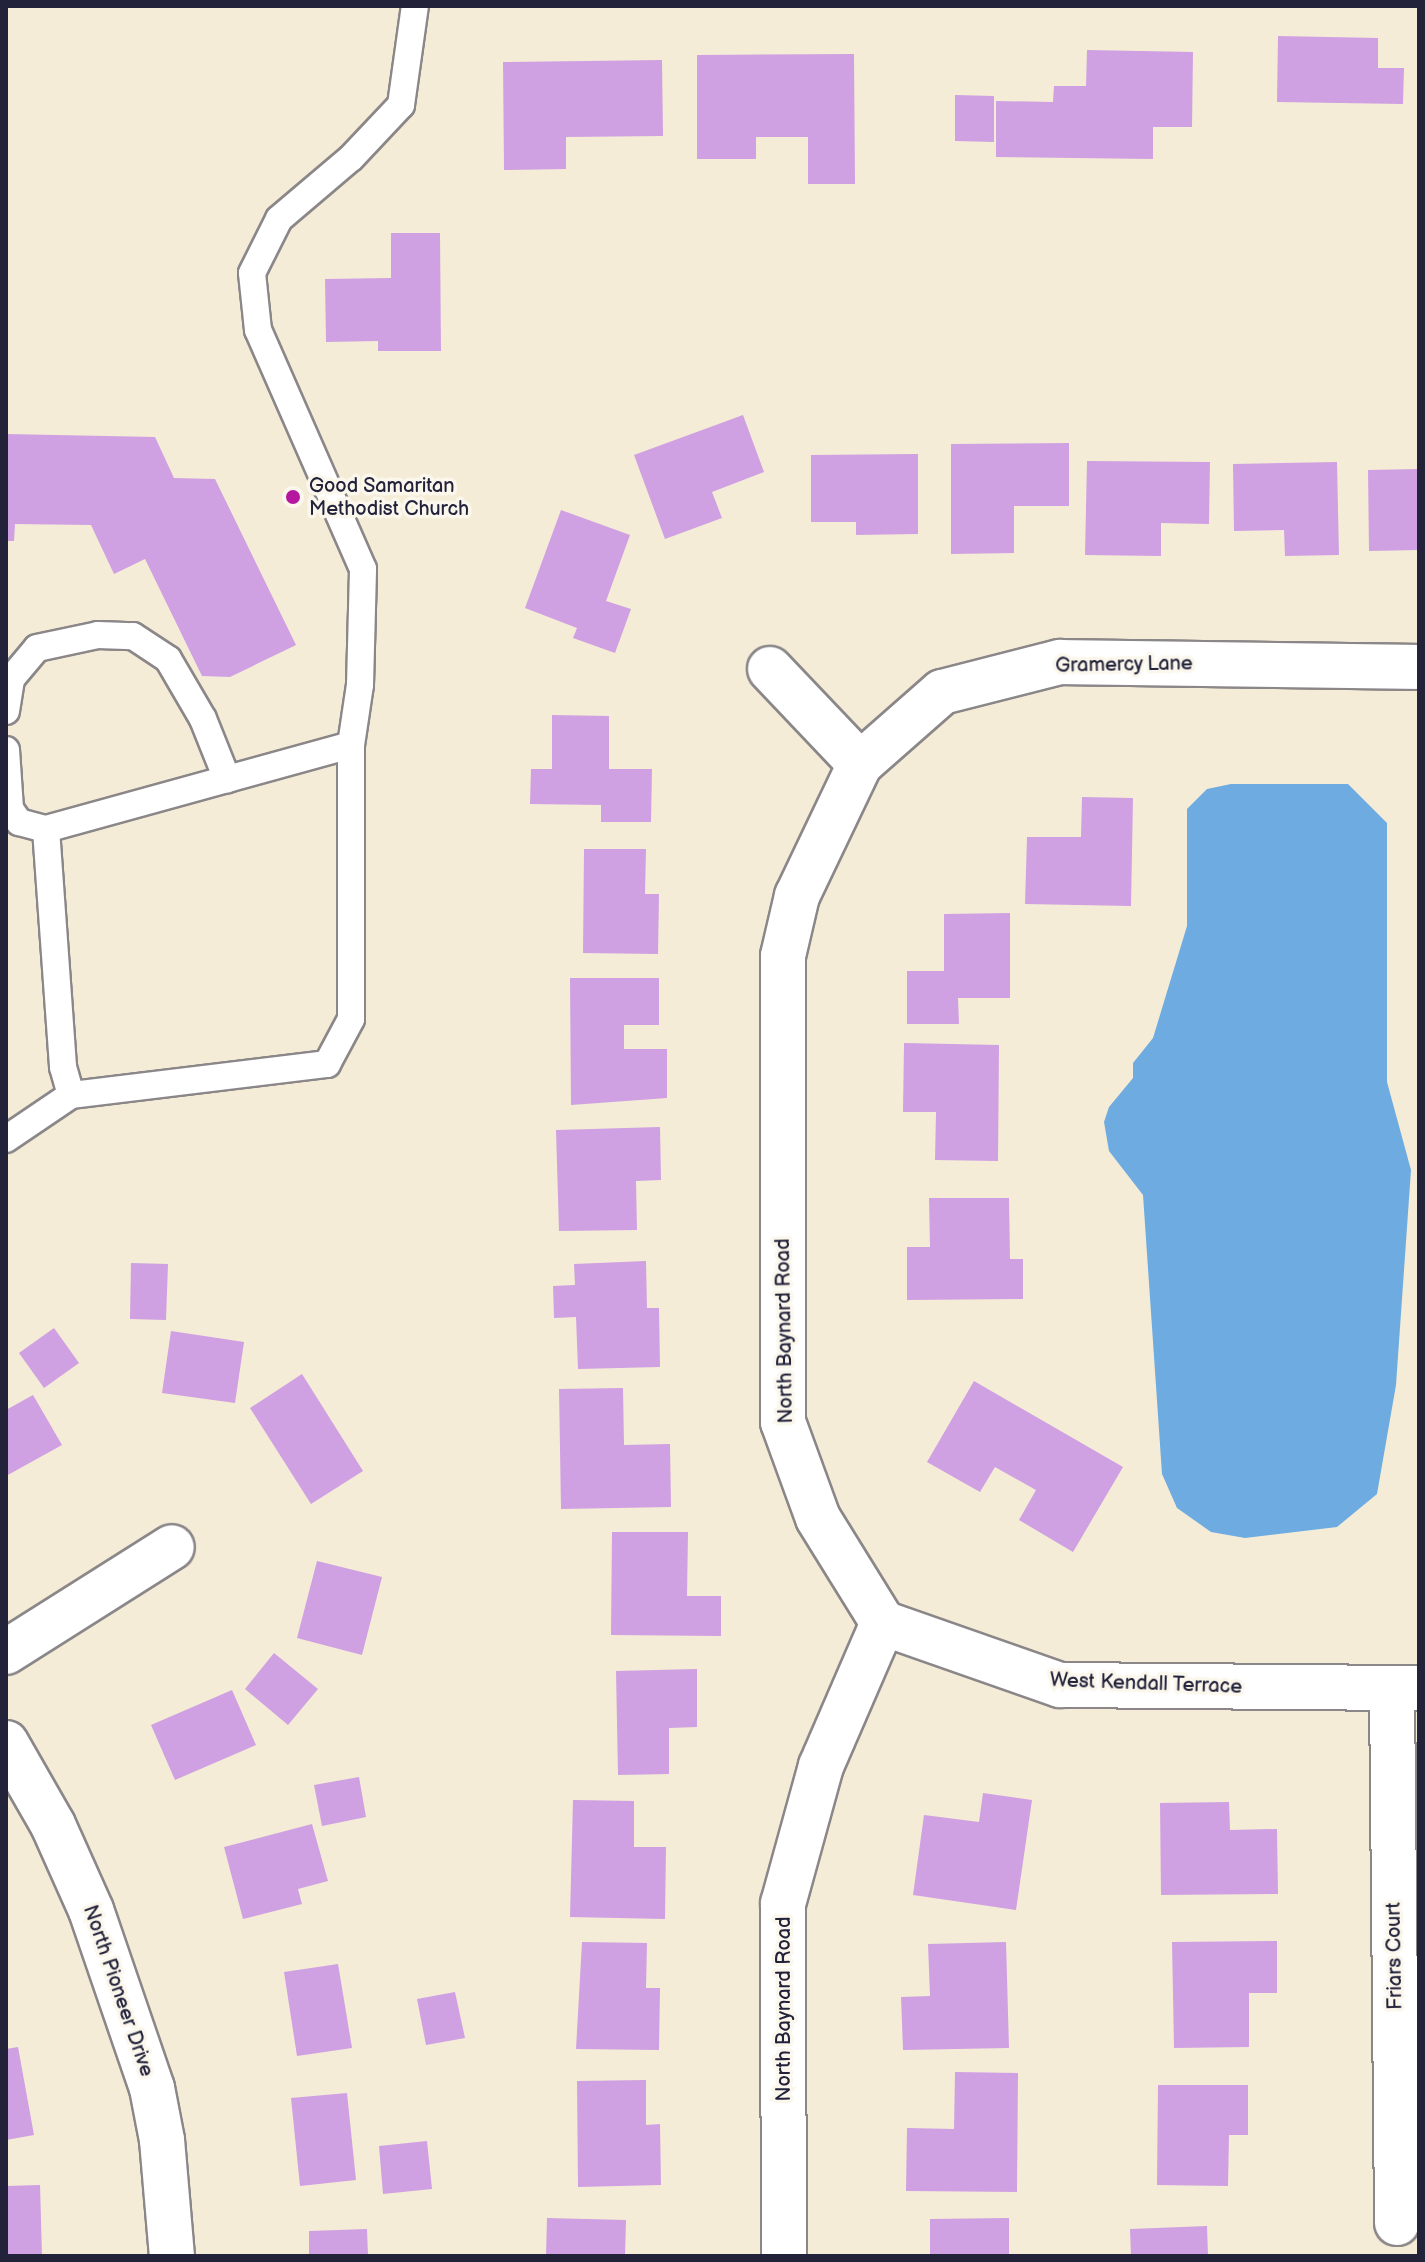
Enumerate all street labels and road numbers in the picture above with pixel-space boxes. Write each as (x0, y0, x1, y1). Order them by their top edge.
street label: Gramercy Lane (1054, 652, 1194, 678)
street label: North Baynard Road (771, 1238, 799, 1424)
street label: West Kendall Terrace (1049, 1669, 1243, 1699)
street label: North Pioneer Drive (77, 1902, 159, 2080)
street label: Friars Court (1382, 1902, 1408, 2010)
street label: North Baynard Road (772, 1916, 796, 2102)

